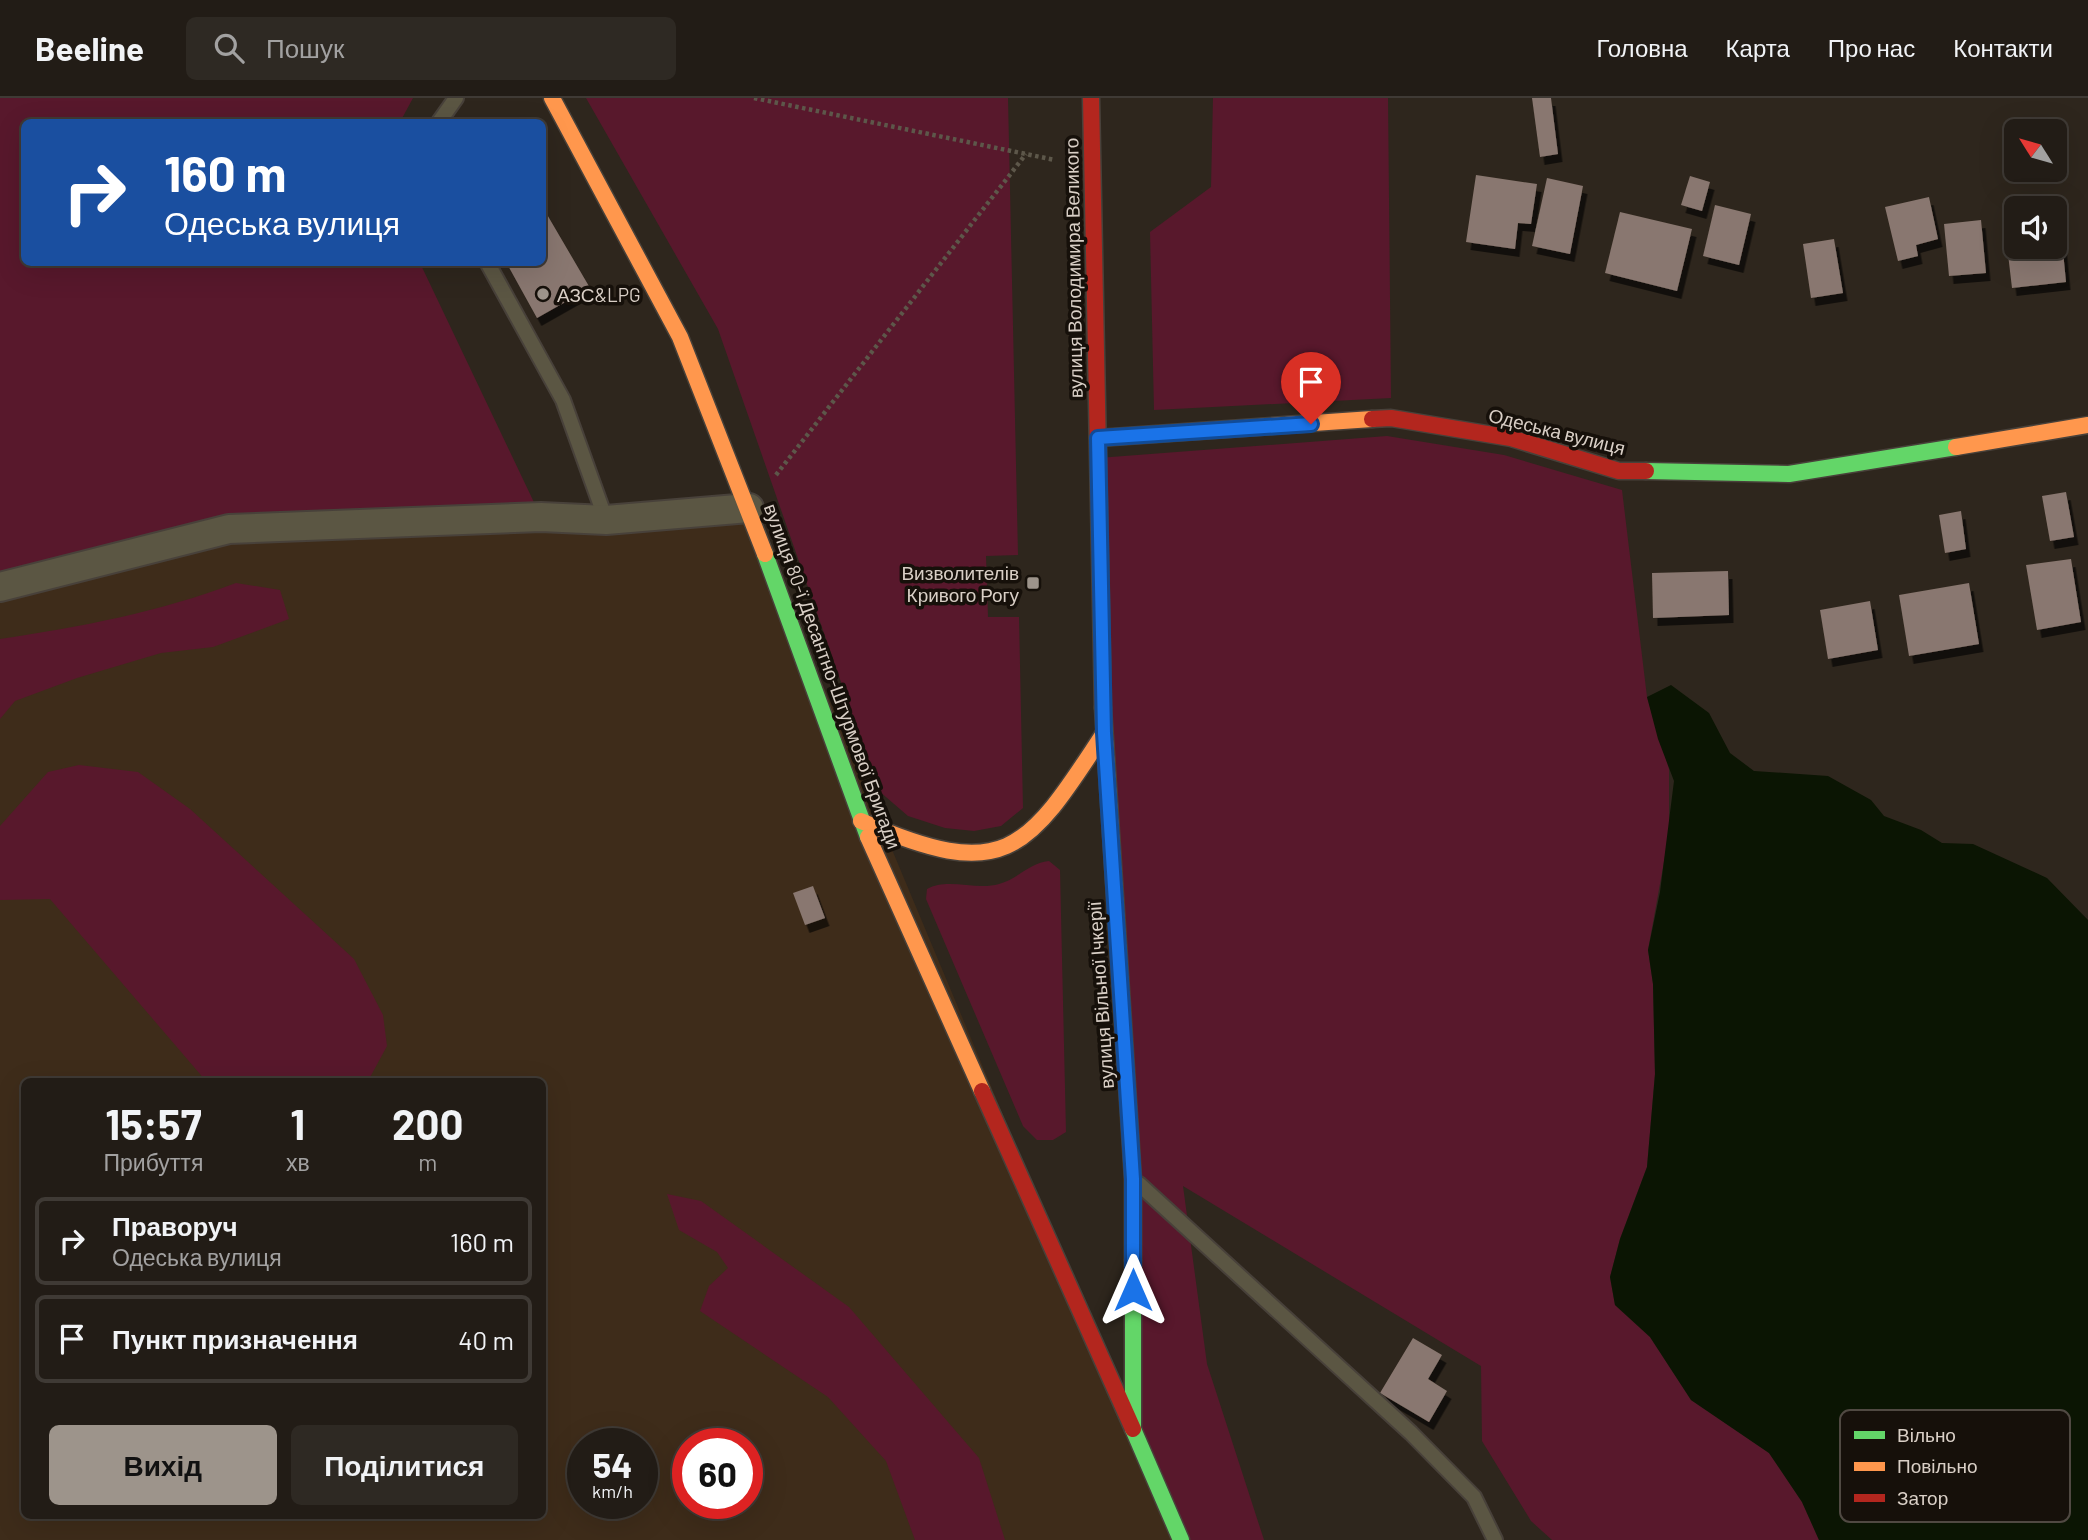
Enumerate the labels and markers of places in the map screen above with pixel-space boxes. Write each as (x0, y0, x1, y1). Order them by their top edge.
place label: АЗС&LPG (557, 283, 641, 306)
marker: АЗС&LPG (535, 286, 551, 302)
pin (1281, 352, 1341, 424)
place label: Визволителів Кривого Рогу (901, 561, 1019, 606)
marker: Визволителів Кривого Рогу (1025, 575, 1041, 591)

